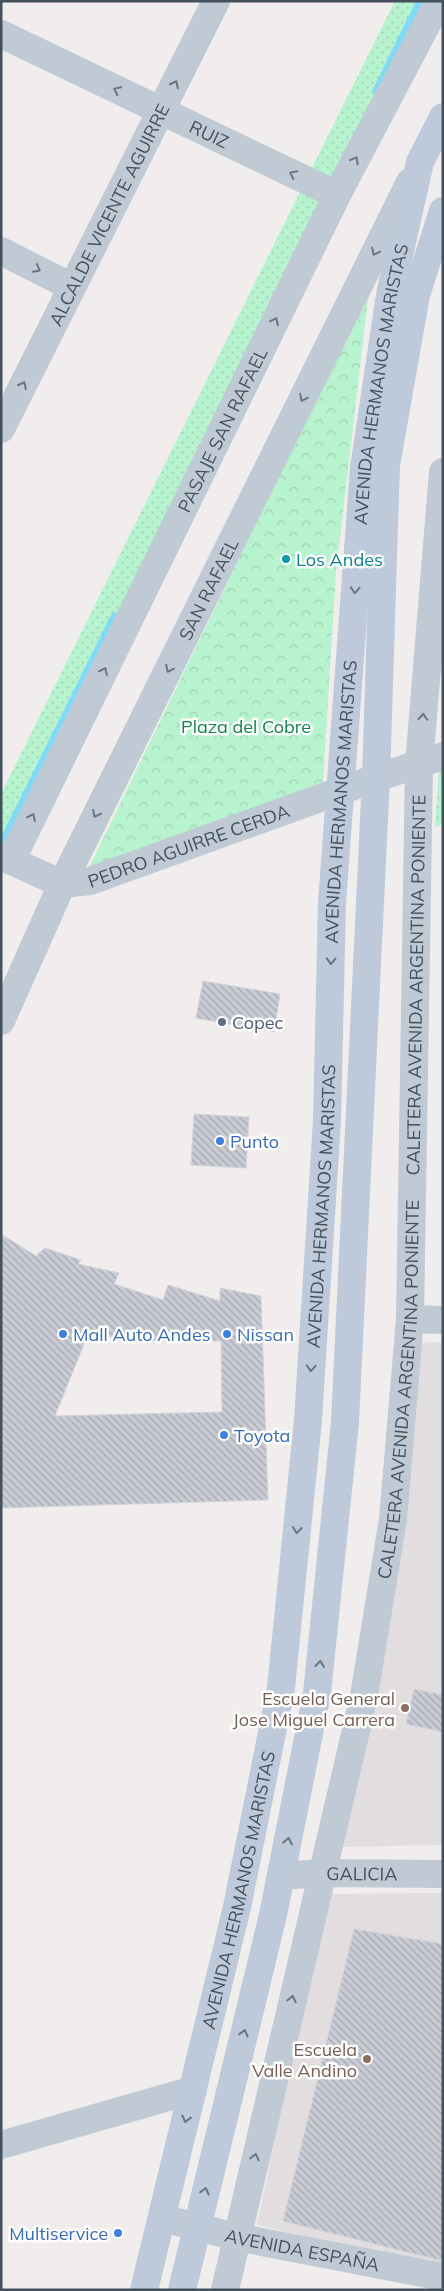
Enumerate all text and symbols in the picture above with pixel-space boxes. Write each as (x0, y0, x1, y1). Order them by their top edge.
one-way arrow (168, 80, 179, 89)
one-way arrow (113, 85, 122, 96)
street label: ALCALDE VICENTE AGUIRRE (43, 100, 174, 329)
street label: RUIZ (186, 115, 233, 153)
one-way arrow (349, 156, 359, 165)
one-way arrow (289, 170, 298, 180)
street label: AVENIDA HERMANOS MARISTAS (348, 241, 413, 525)
one-way arrow (371, 247, 381, 256)
one-way arrow (32, 263, 41, 273)
one-way arrow (269, 317, 279, 326)
street label: PASAJE SAN RAFAEL (172, 344, 272, 516)
one-way arrow (17, 382, 27, 391)
one-way arrow (299, 393, 309, 402)
street label: SAN RAFAEL (173, 534, 243, 644)
place label: Los Andes (296, 548, 383, 571)
marker: Los Andes (280, 553, 292, 565)
one-way arrow (350, 586, 361, 594)
street label: AVENIDA HERMANOS MARISTAS (320, 659, 361, 944)
one-way arrow (165, 664, 175, 673)
one-way arrow (98, 667, 108, 676)
one-way arrow (417, 712, 428, 720)
park label: Plaza del Cobre (181, 715, 311, 738)
street label: CALETERA AVENIDA ARGENTINA PONIENTE (401, 795, 430, 1176)
street label: PEDRO AGUIRRE CERDA (85, 799, 293, 892)
one-way arrow (92, 809, 102, 818)
one-way arrow (26, 813, 36, 822)
one-way arrow (326, 958, 336, 965)
place label: Copec (232, 1011, 284, 1034)
marker: Copec (216, 1016, 228, 1028)
street label: AVENIDA HERMANOS MARISTAS (301, 1064, 340, 1349)
place label: Punto (230, 1130, 279, 1153)
marker: Punto (214, 1135, 226, 1147)
street label: CALETERA AVENIDA ARGENTINA PONIENTE (372, 1200, 423, 1581)
place label: Mall Auto Andes (73, 1323, 211, 1346)
place label: Nissan (237, 1323, 294, 1346)
marker: Mall Auto Andes (57, 1328, 69, 1340)
marker: Nissan (221, 1328, 233, 1340)
one-way arrow (306, 1364, 317, 1372)
place label: Toyota (234, 1424, 290, 1447)
marker: Toyota (218, 1429, 230, 1441)
one-way arrow (292, 1526, 303, 1534)
one-way arrow (314, 1660, 325, 1668)
place label: Escuela General Jose Miguel Carrera (233, 1687, 395, 1731)
marker: Escuela General Jose Miguel Carrera (399, 1702, 411, 1714)
street label: AVENIDA HERMANOS MARISTAS (196, 1749, 280, 2031)
one-way arrow (282, 1836, 292, 1845)
street label: GALICIA (326, 1862, 398, 1885)
one-way arrow (286, 1994, 297, 2003)
one-way arrow (238, 2029, 249, 2038)
place label: Escuela Valle Andino (252, 2038, 357, 2082)
marker: Escuela Valle Andino (361, 2053, 373, 2065)
one-way arrow (181, 2114, 192, 2123)
one-way arrow (249, 2152, 260, 2161)
one-way arrow (199, 2187, 210, 2196)
place label: Multiservice (9, 2222, 108, 2245)
street label: AVENIDA ESPAÑA (223, 2223, 381, 2276)
marker: Multiservice (112, 2227, 124, 2239)

